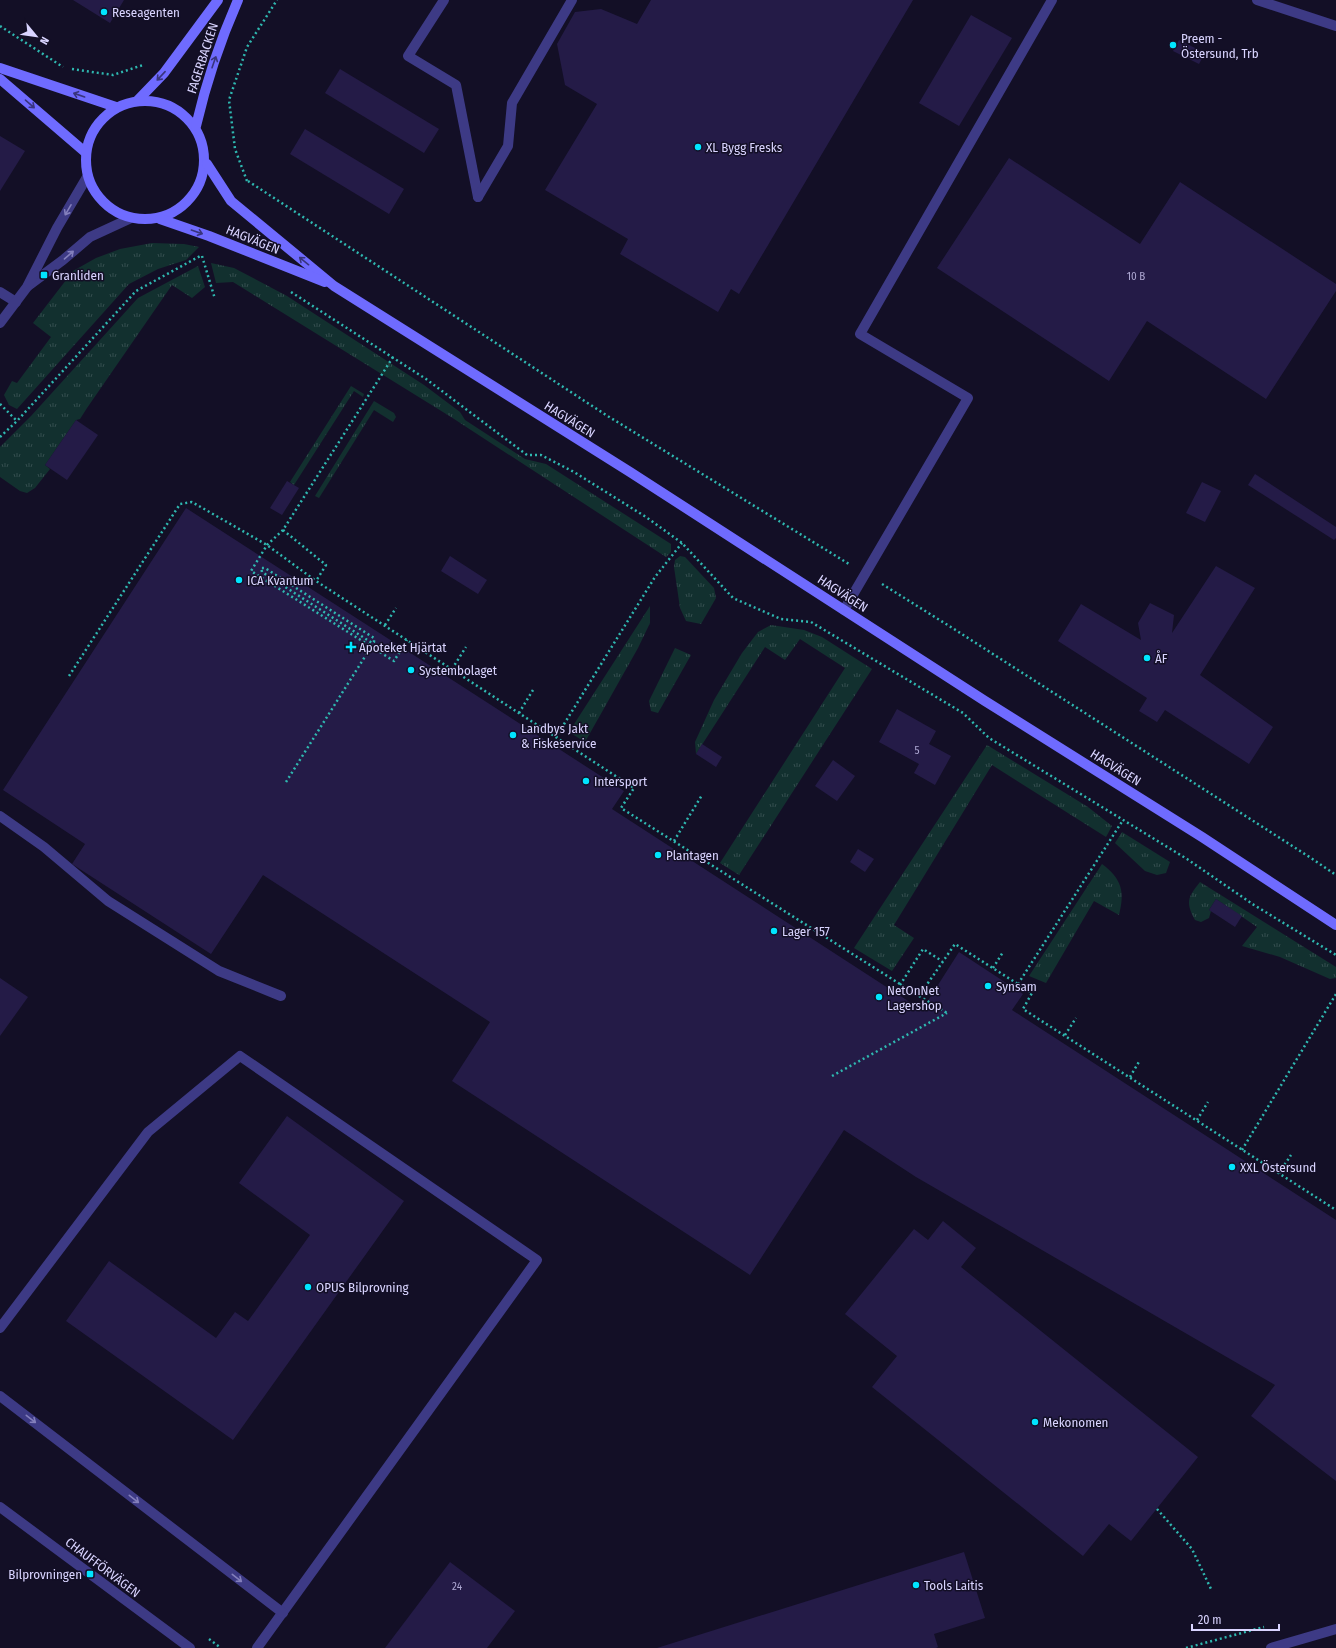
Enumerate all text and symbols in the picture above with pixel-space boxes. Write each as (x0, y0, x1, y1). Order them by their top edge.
place label: Reseagenten (112, 5, 180, 20)
marker: Reseagenten (99, 7, 109, 17)
north arrow (16, 16, 56, 56)
street label: FAGERBACKEN (184, 21, 221, 95)
place label: Preem - Östersund, Trb (1181, 31, 1259, 61)
text: N (37, 35, 52, 47)
marker: Preem - Östersund, Trb (1168, 40, 1178, 50)
one-way arrow (211, 55, 218, 68)
one-way arrow (156, 71, 166, 81)
one-way arrow (73, 90, 85, 98)
one-way arrow (24, 100, 35, 109)
place label: XL Bygg Fresks (706, 140, 783, 155)
marker: XL Bygg Fresks (693, 142, 703, 152)
one-way arrow (63, 204, 71, 216)
street label: HAGVÄGEN (224, 222, 282, 257)
one-way arrow (191, 229, 204, 236)
one-way arrow (63, 251, 74, 260)
one-way arrow (299, 257, 309, 266)
place label: Granliden (52, 268, 104, 283)
marker: Granliden (39, 270, 49, 280)
house number: 10 B (1127, 270, 1145, 283)
street label: HAGVÄGEN (542, 398, 598, 441)
street label: HAGVÄGEN (815, 572, 871, 615)
place label: ICA Kvantum (247, 573, 314, 588)
marker: ICA Kvantum (234, 575, 244, 585)
place label: Apoteket Hjärtat (359, 640, 447, 655)
marker: Apoteket Hjärtat (346, 642, 356, 652)
place label: ÅF (1155, 650, 1168, 666)
marker: ÅF (1142, 653, 1152, 663)
place label: Systembolaget (419, 663, 498, 678)
marker: Systembolaget (406, 665, 416, 675)
place label: Landbys Jakt & Fiskeservice (521, 721, 596, 751)
marker: Landbys Jakt & Fiskeservice (508, 730, 518, 740)
house number: 5 (914, 744, 920, 757)
street label: HAGVÄGEN (1088, 746, 1144, 789)
place label: Intersport (594, 774, 648, 789)
marker: Intersport (581, 776, 591, 786)
place label: Plantagen (666, 848, 719, 863)
marker: Plantagen (653, 850, 663, 860)
place label: Lager 157 (782, 924, 830, 939)
marker: Lager 157 (769, 926, 779, 936)
place label: Synsam (996, 979, 1037, 994)
marker: Synsam (983, 981, 993, 991)
place label: NetOnNet Lagershop (887, 983, 942, 1013)
marker: NetOnNet Lagershop (874, 992, 884, 1002)
place label: XXL Östersund (1240, 1159, 1316, 1175)
marker: XXL Östersund (1227, 1162, 1237, 1172)
place label: OPUS Bilprovning (316, 1280, 409, 1295)
marker: OPUS Bilprovning (303, 1282, 313, 1292)
one-way arrow (25, 1415, 36, 1424)
place label: Mekonomen (1043, 1415, 1108, 1430)
marker: Mekonomen (1030, 1417, 1040, 1427)
one-way arrow (128, 1494, 139, 1503)
street label: CHAUFFÖRVÄGEN (62, 1534, 144, 1600)
place label: Bilprovningen (8, 1567, 82, 1582)
marker: Bilprovningen (85, 1569, 95, 1579)
one-way arrow (232, 1573, 243, 1582)
place label: Tools Laitis (924, 1578, 984, 1593)
house number: 24 (452, 1580, 463, 1593)
marker: Tools Laitis (911, 1580, 921, 1590)
scale bar (1192, 1606, 1279, 1632)
text: 20 m (1198, 1613, 1222, 1627)

